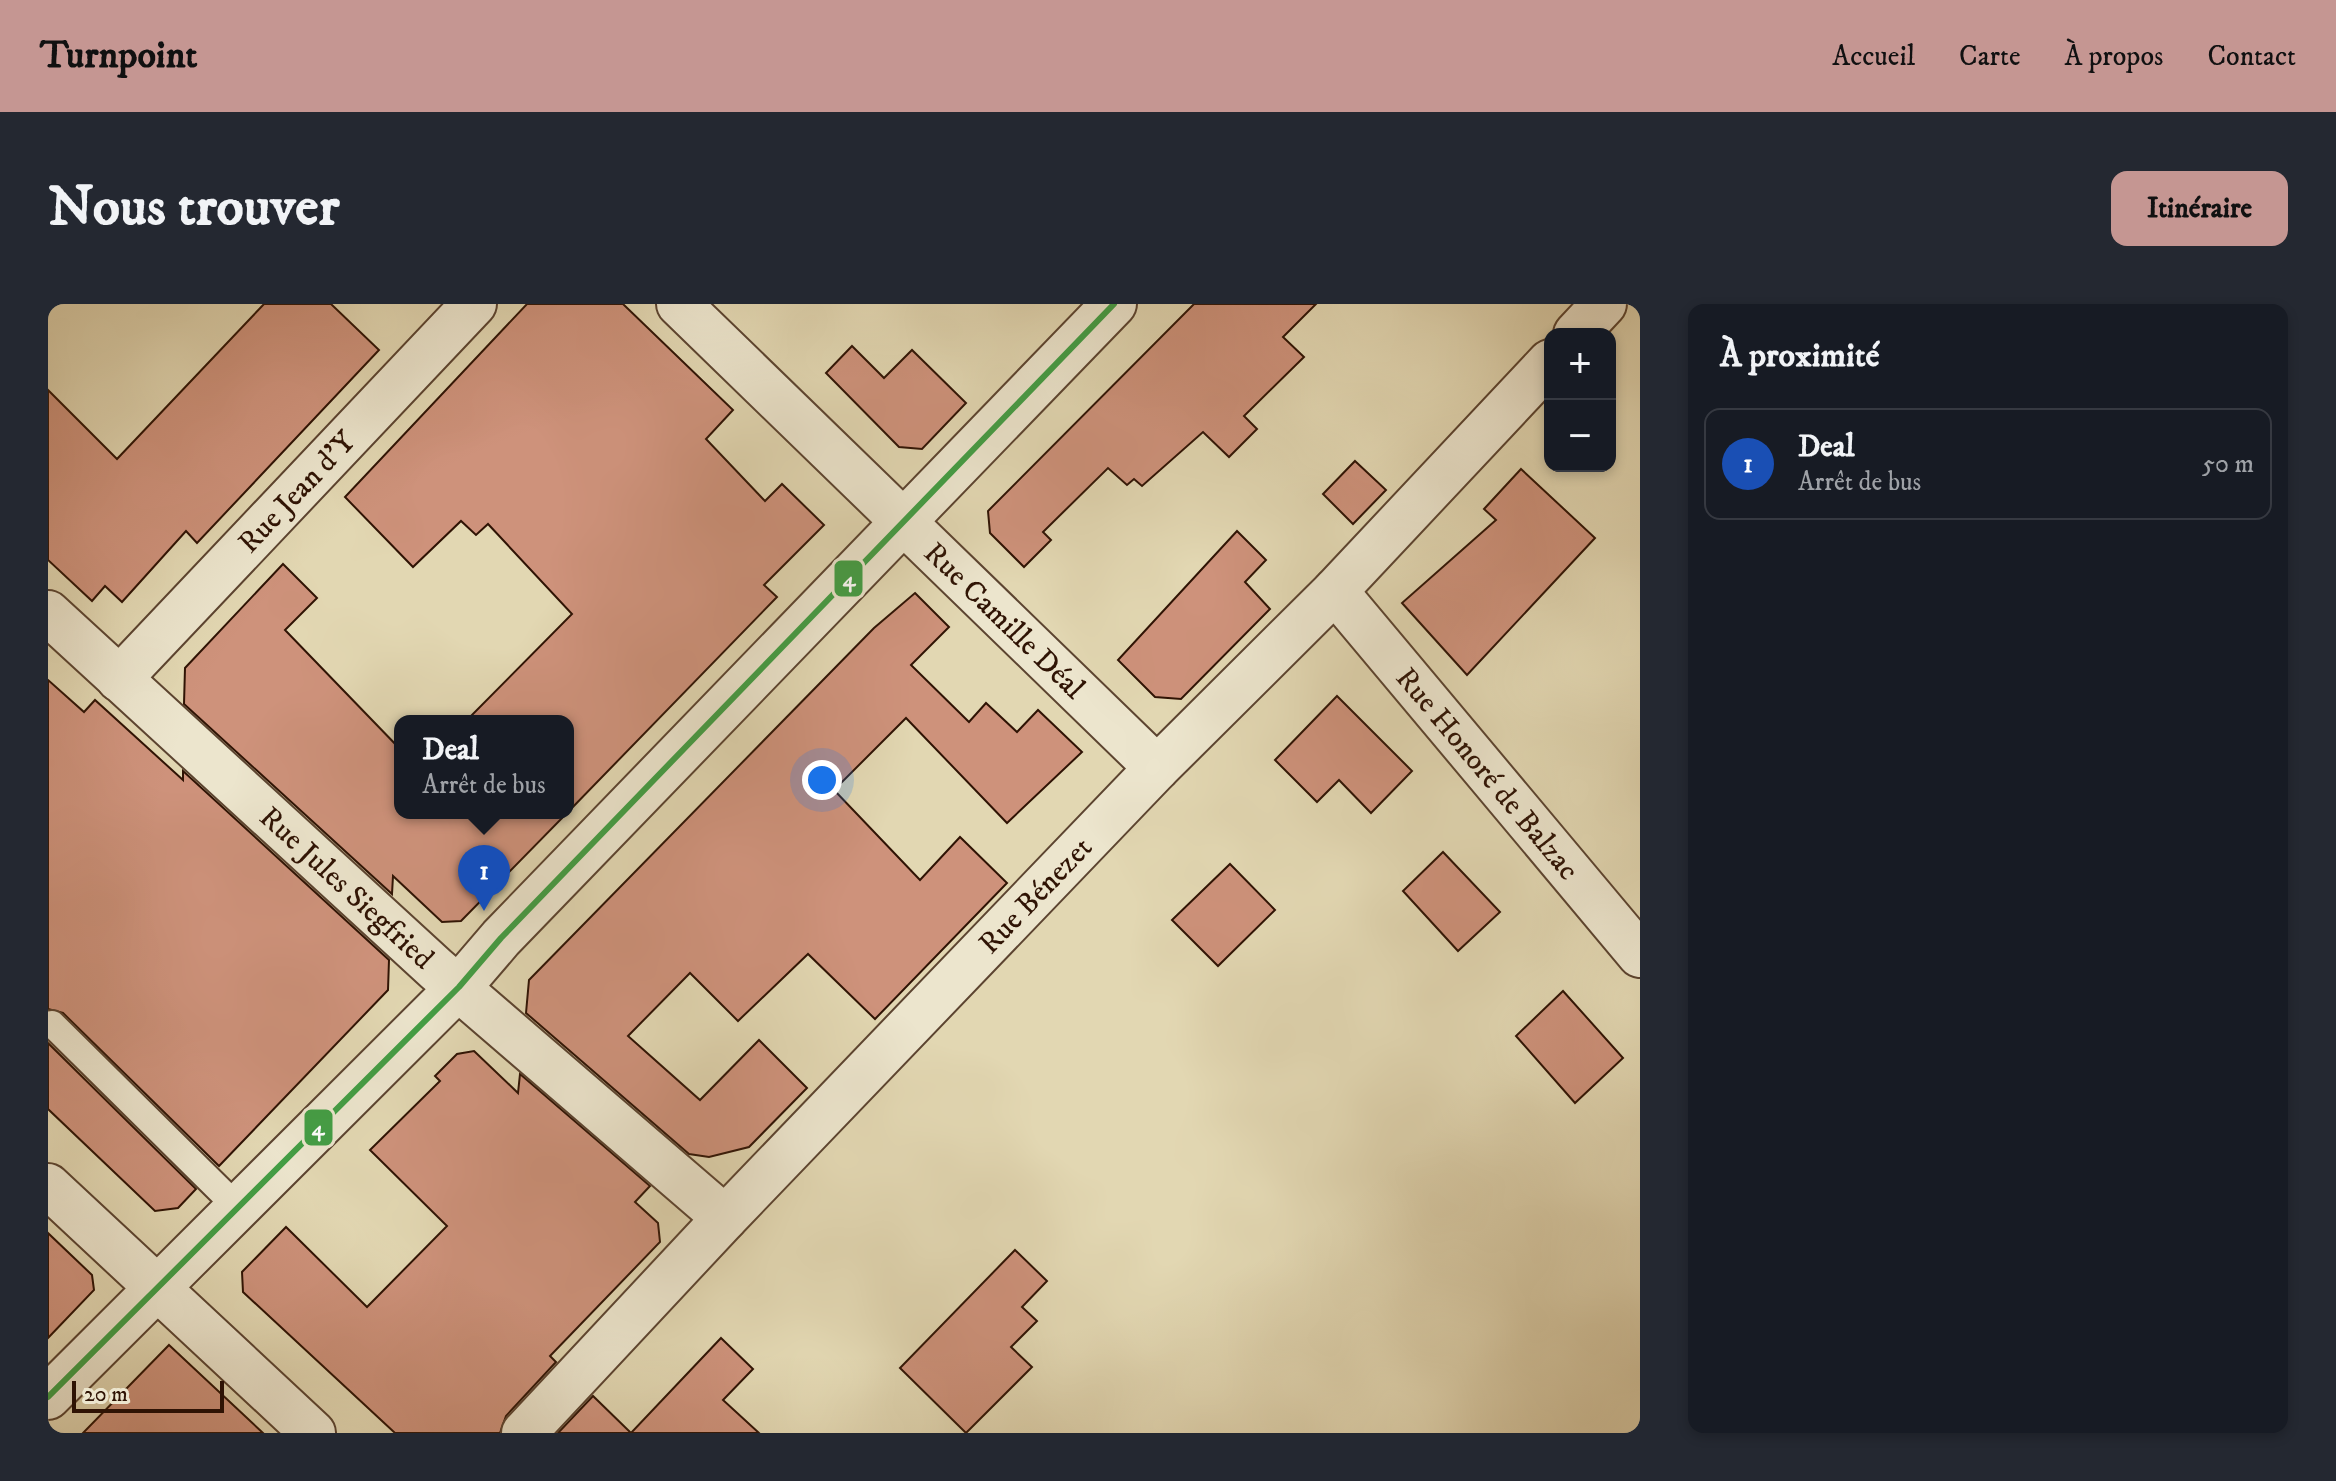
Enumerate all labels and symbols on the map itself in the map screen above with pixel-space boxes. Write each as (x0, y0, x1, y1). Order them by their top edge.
street label: Rue Jean d'Y (231, 423, 365, 561)
street label: Rue Camille Déal (916, 535, 1092, 708)
line badge: 4 (833, 559, 864, 598)
text: 4 (843, 566, 857, 593)
street label: Rue Honoré de Balzac (1387, 661, 1586, 888)
your location (802, 760, 842, 800)
street label: Rue Jules Siegfried (251, 799, 441, 978)
street label: Rue Bénezet (972, 830, 1101, 962)
pin: 1 (458, 845, 510, 911)
line badge: 4 (303, 1108, 334, 1147)
text: 4 (312, 1115, 326, 1142)
scale bar (72, 1377, 224, 1413)

